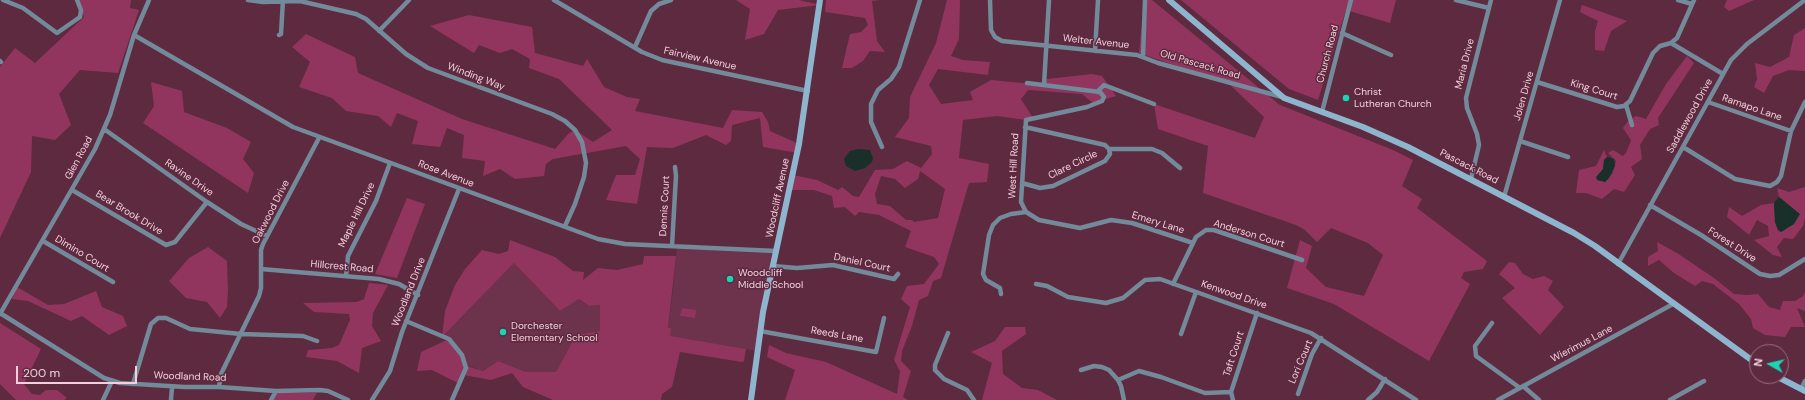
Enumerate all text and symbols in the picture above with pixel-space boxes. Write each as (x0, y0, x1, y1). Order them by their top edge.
street label: Church Road (1314, 24, 1342, 84)
street label: Welter Avenue (1062, 33, 1130, 51)
street label: Maria Drive (1453, 37, 1477, 91)
street label: Fairview Avenue (663, 45, 737, 73)
street label: Old Pascack Road (1159, 48, 1241, 82)
street label: Winding Way (446, 61, 506, 93)
street label: Jolen Drive (1511, 70, 1537, 122)
street label: King Court (1569, 77, 1619, 103)
street label: Saddlewood Drive (1665, 77, 1715, 155)
place label: Christ Lutheran Church (1354, 86, 1432, 110)
street label: Ramapo Lane (1720, 92, 1784, 124)
marker: Christ Lutheran Church (1341, 93, 1351, 103)
street label: West Hill Road (1006, 133, 1022, 199)
street label: Glen Road (63, 134, 95, 182)
street label: Pascack Road (1438, 147, 1500, 187)
street label: Clare Circle (1046, 148, 1100, 182)
street label: Ravine Drive (162, 157, 216, 199)
street label: Woodcliff Avenue (764, 157, 792, 239)
street label: Rose Avenue (416, 158, 476, 190)
street label: Dennis Court (657, 175, 673, 237)
street label: Oakwood Drive (250, 178, 292, 246)
street label: Maple Hill Drive (336, 181, 378, 249)
street label: Bear Brook Drive (93, 188, 165, 238)
street label: Emery Lane (1130, 209, 1186, 237)
street label: Anderson Court (1212, 217, 1286, 251)
street label: Forest Drive (1706, 225, 1758, 265)
street label: Dimino Court (53, 233, 111, 275)
street label: Daniel Court (833, 251, 891, 275)
street label: Woodland Drive (390, 256, 428, 328)
street label: Hillcrest Road (310, 258, 374, 276)
place label: Woodcliff Middle School (738, 267, 803, 290)
marker: Woodcliff Middle School (725, 274, 735, 284)
street label: Kenwood Drive (1200, 278, 1268, 312)
place label: Dorchester Elementary School (511, 320, 598, 344)
street label: Wierimus Lane (1549, 323, 1615, 365)
street label: Reeds Lane (810, 324, 864, 346)
marker: Dorchester Elementary School (498, 327, 508, 337)
street label: Taft Court (1221, 330, 1247, 378)
street label: Lori Court (1286, 338, 1316, 386)
north arrow (1749, 344, 1789, 384)
scale bar (18, 358, 139, 384)
text: N (1751, 358, 1766, 367)
text: 200 m (23, 365, 60, 381)
street label: Woodland Road (153, 370, 227, 384)

